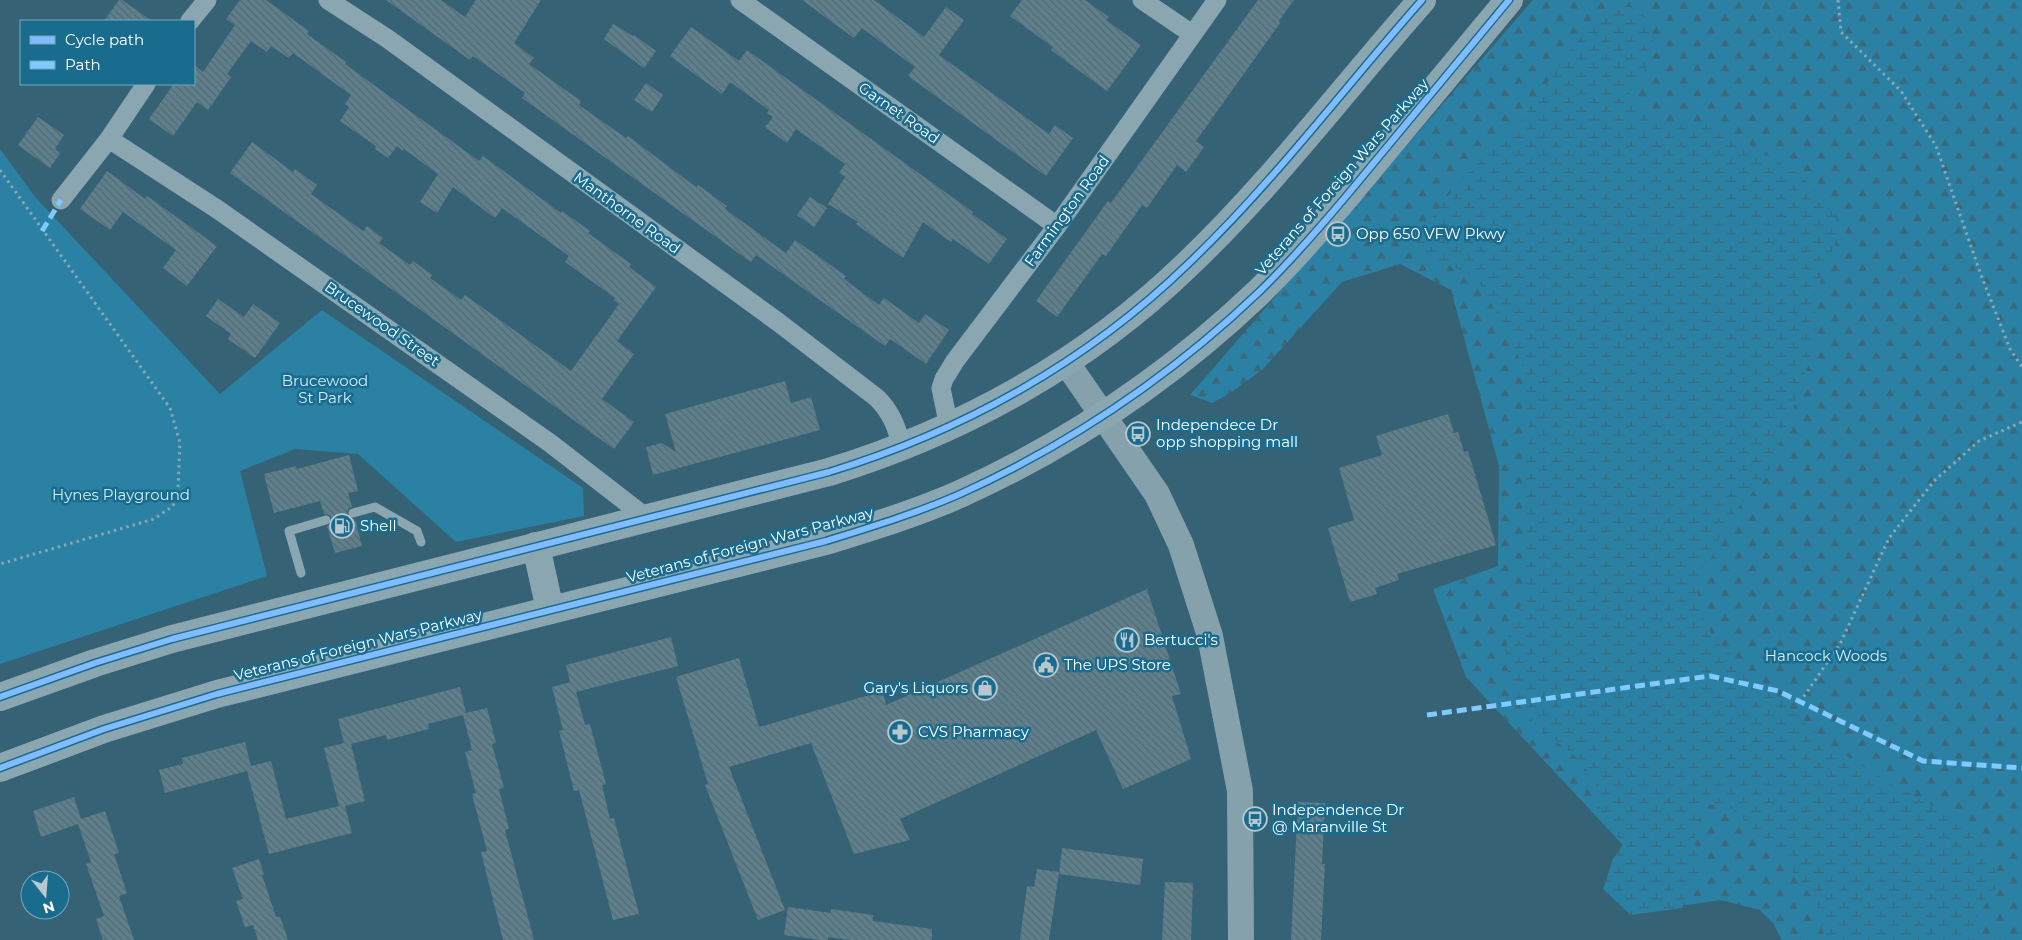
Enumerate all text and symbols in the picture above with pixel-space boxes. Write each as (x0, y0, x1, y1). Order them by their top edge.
legend (20, 20, 195, 85)
text: Cycle path (65, 30, 144, 49)
text: Path (65, 55, 101, 74)
street label: Veterans of Foreign Wars Parkway (1251, 74, 1433, 279)
street label: Garnet Road (855, 78, 944, 148)
street label: Farmington Road (1020, 151, 1113, 270)
street label: Manthorne Road (570, 168, 684, 258)
bus stop icon: Opp 650 VFW Pkwy (1325, 221, 1351, 247)
place label: Opp 650 VFW Pkwy (1356, 224, 1506, 243)
street label: Brucewood Street (321, 277, 443, 370)
park label: Brucewood St Park (282, 371, 368, 407)
place label: Independece Dr opp shopping mall (1156, 415, 1298, 451)
bus stop icon: Independece Dr opp shopping mall (1125, 421, 1151, 447)
park label: Hynes Playground (52, 485, 190, 504)
street label: Veterans of Foreign Wars Parkway (624, 502, 876, 587)
fuel station icon: Shell (329, 513, 355, 539)
place label: Shell (360, 516, 397, 535)
street label: Veterans of Foreign Wars Parkway (232, 604, 485, 685)
restaurant icon: Bertucci's (1114, 627, 1140, 653)
place label: Bertucci's (1144, 630, 1218, 649)
park label: Hancock Woods (1765, 646, 1887, 665)
public building icon: The UPS Store (1033, 652, 1059, 678)
place label: The UPS Store (1064, 655, 1171, 674)
shop icon: Gary's Liquors (972, 675, 998, 701)
place label: Gary's Liquors (863, 678, 968, 697)
pharmacy icon: CVS Pharmacy (887, 719, 913, 745)
place label: CVS Pharmacy (918, 722, 1030, 741)
place label: Independence Dr @ Maranville St (1272, 800, 1404, 836)
bus stop icon: Independence Dr @ Maranville St (1242, 806, 1268, 832)
north arrow (20, 870, 70, 920)
text: N (41, 897, 57, 918)

